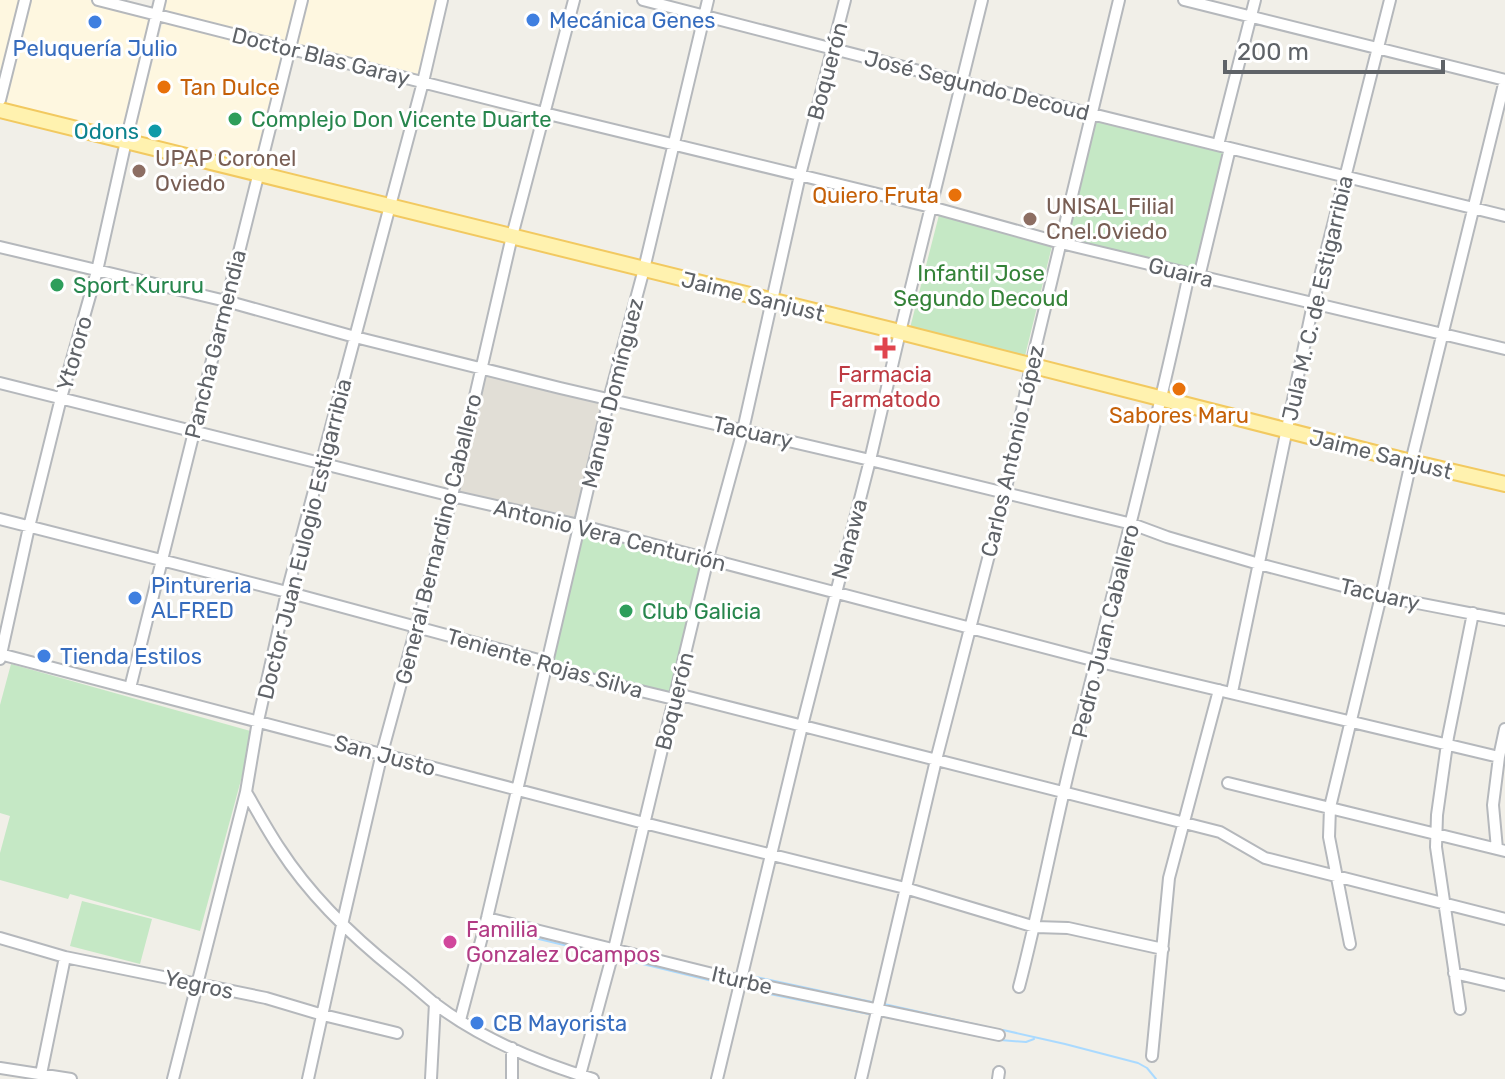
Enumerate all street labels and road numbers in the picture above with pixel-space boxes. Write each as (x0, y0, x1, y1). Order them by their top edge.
street label: Boquerón (801, 19, 853, 123)
street label: Doctor Blas Garay (229, 21, 413, 92)
street label: José Segundo Decoud (862, 44, 1092, 127)
street label: Jula M. C. de Estigarribia (1276, 173, 1359, 423)
street label: Pancha Garmendia (179, 247, 252, 441)
street label: Guaira (1146, 251, 1216, 294)
street label: Jaime Sanjust (679, 266, 828, 327)
street label: Manuel Domínguez (576, 295, 649, 491)
street label: Ytororo (51, 313, 98, 394)
street label: Carlos Antonio López (975, 343, 1050, 560)
street label: Doctor Juan Eulogio Estigarribia (252, 376, 357, 702)
street label: General Bernardino Caballero (389, 391, 488, 687)
street label: Tacuary (710, 410, 795, 455)
street label: Jaime Sanjust (1307, 424, 1456, 485)
street label: Antonio Vera Centurión (491, 494, 729, 577)
street label: Nanawa (826, 496, 873, 582)
street label: Pedro Juan Caballero (1066, 521, 1145, 741)
street label: Tacuary (1337, 572, 1422, 617)
street label: Teniente Rojas Silva (444, 623, 646, 704)
street label: Boquerón (649, 649, 700, 753)
street label: San Justo (331, 729, 439, 782)
street label: Iturbe (709, 960, 775, 1001)
street label: Yegros (162, 964, 236, 1005)

